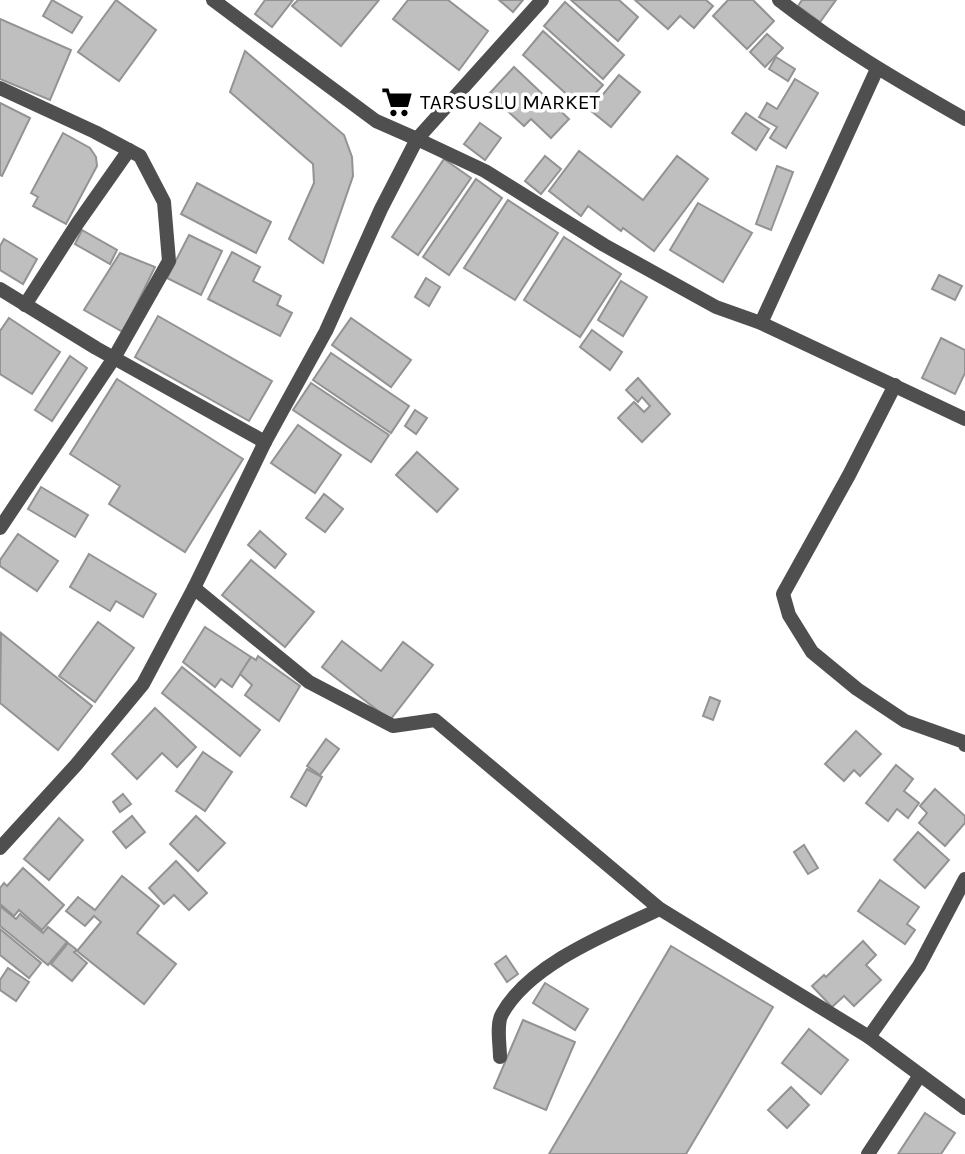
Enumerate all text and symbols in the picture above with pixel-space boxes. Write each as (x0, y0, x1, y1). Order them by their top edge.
supermarket icon: TARSUSLU MARKET (380, 85, 414, 119)
place label: TARSUSLU MARKET (420, 90, 600, 114)

